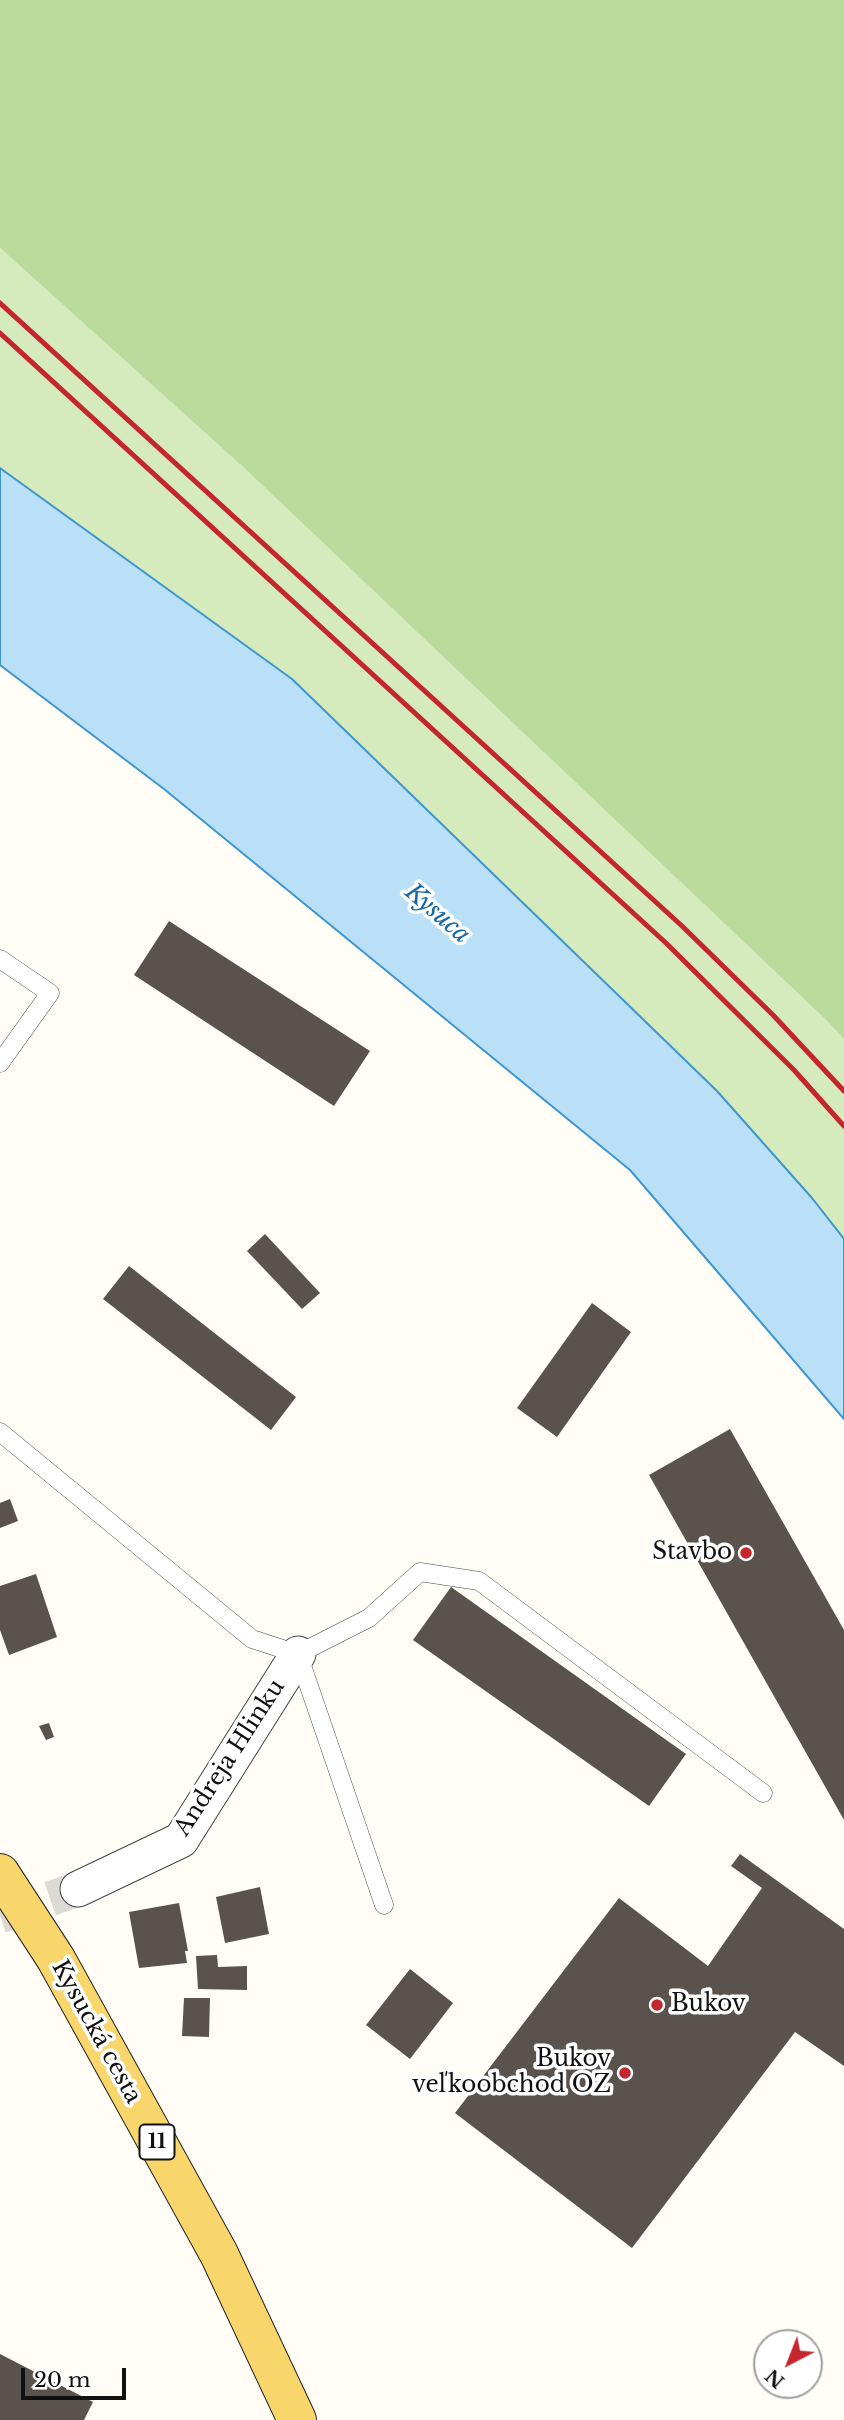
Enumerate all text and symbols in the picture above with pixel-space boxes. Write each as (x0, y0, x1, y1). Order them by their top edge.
water label: Kysuca (399, 878, 475, 950)
place label: Stavbo (652, 1539, 732, 1567)
marker: Stavbo (738, 1545, 754, 1561)
street label: Andreja Hlinku (169, 1674, 291, 1842)
street label: Kysucká cesta (45, 1956, 147, 2108)
place label: Bukov (671, 1991, 746, 2019)
marker: Bukov (649, 1997, 665, 2013)
place label: Bukov veľkoobchod OZ (412, 2046, 611, 2100)
marker: Bukov veľkoobchod OZ (617, 2065, 633, 2081)
road number: 11 (140, 2124, 174, 2160)
north arrow (753, 2329, 823, 2399)
scale bar (24, 2354, 130, 2398)
text: N (761, 2364, 789, 2393)
text: 20 m (34, 2367, 91, 2393)

